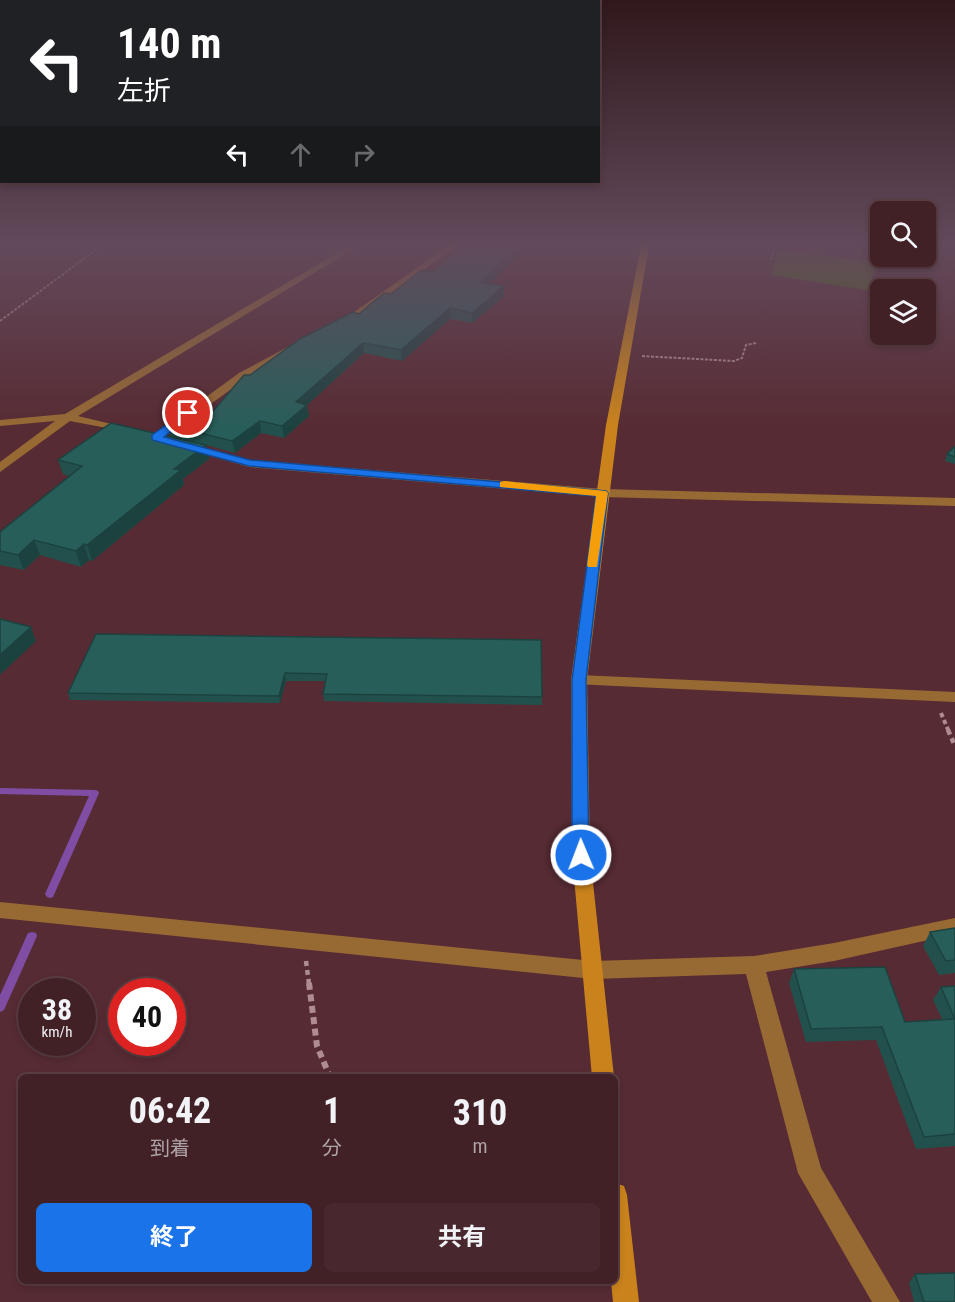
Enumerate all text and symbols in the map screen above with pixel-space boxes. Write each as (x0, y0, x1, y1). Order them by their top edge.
text: 140 m (117, 19, 222, 68)
icon: left (18, 24, 96, 102)
text: 左折 (117, 75, 171, 107)
icon: left (221, 138, 254, 171)
icon: ahead (284, 138, 317, 171)
icon: right (347, 138, 380, 171)
map controls (870, 201, 936, 345)
button: search (870, 201, 936, 267)
button: layers (870, 279, 936, 345)
pin (162, 387, 213, 438)
icon: arrive (171, 396, 204, 429)
position arrow (549, 823, 613, 887)
speed limit sign: 40 (108, 978, 186, 1056)
text: 38 (42, 992, 72, 1027)
text: km/h (42, 1023, 72, 1041)
text: 06:42 (129, 1090, 211, 1132)
text: 1 (323, 1090, 341, 1132)
text: 310 (453, 1092, 507, 1134)
text: m (472, 1134, 488, 1158)
text: 到着 (150, 1136, 190, 1160)
text: 分 (322, 1136, 342, 1160)
button: 終了 (36, 1203, 312, 1272)
button: 共有 (324, 1203, 600, 1272)

